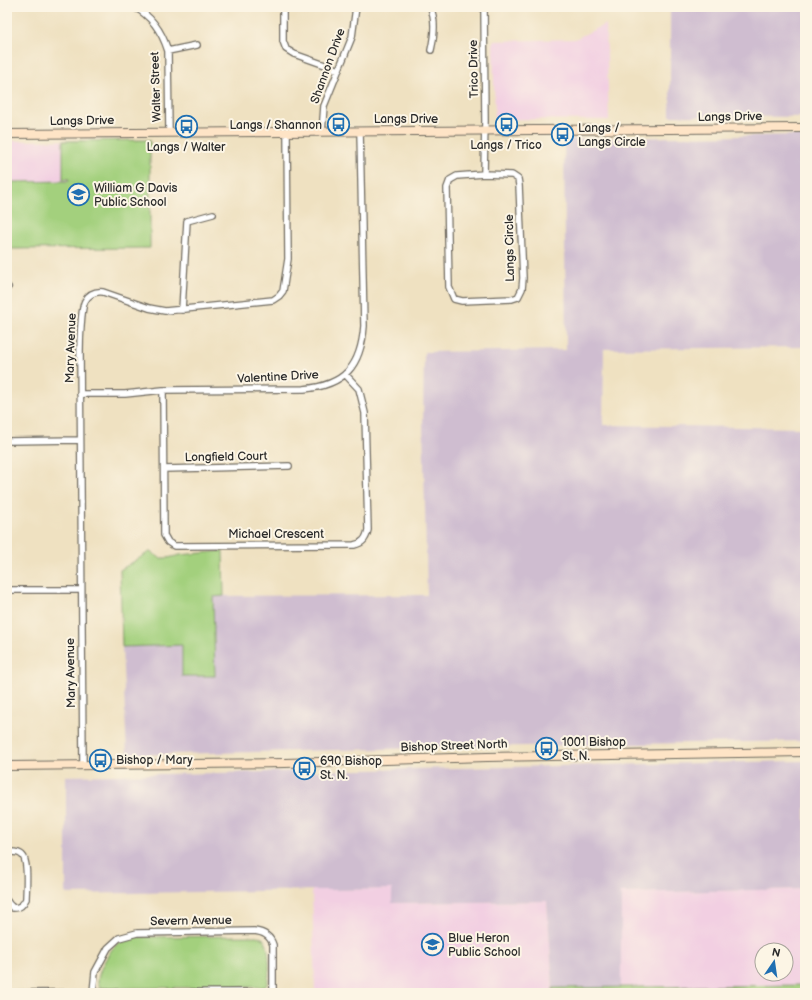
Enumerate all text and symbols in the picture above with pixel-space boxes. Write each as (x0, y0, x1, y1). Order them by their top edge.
street label: Shannon Drive (307, 26, 349, 106)
street label: Trico Drive (466, 40, 482, 98)
street label: Walter Street (147, 51, 165, 122)
street label: Langs Drive (698, 109, 762, 125)
bus stop icon: Langs / Trico (493, 111, 519, 137)
bus stop icon: Langs / Shannon (325, 112, 351, 138)
street label: Langs Drive (374, 112, 438, 127)
street label: Langs Drive (50, 113, 114, 129)
bus stop icon: Langs / Walter (173, 113, 199, 139)
place label: Langs / Shannon (230, 118, 322, 133)
place label: Langs / Langs Circle (578, 121, 646, 150)
bus stop icon: Langs / Langs Circle (549, 122, 575, 148)
place label: Langs / Trico (470, 138, 542, 153)
place label: Langs / Walter (147, 140, 226, 155)
place label: William G Davis Public School (94, 181, 177, 210)
school or university icon: William G Davis Public School (66, 182, 92, 208)
street label: Langs Circle (502, 214, 518, 282)
street label: Mary Avenue (62, 313, 80, 383)
street label: Valentine Drive (237, 367, 319, 387)
street label: Longfield Court (184, 449, 268, 465)
street label: Michael Crescent (228, 527, 324, 542)
street label: Mary Avenue (63, 638, 79, 708)
place label: 1001 Bishop St. N. (562, 735, 626, 764)
bus stop icon: 1001 Bishop St. N. (534, 736, 560, 762)
street label: Bishop Street North (400, 737, 508, 755)
bus stop icon: Bishop / Mary (88, 747, 114, 773)
place label: Bishop / Mary (116, 753, 193, 768)
place label: 690 Bishop St. N. (320, 754, 382, 783)
bus stop icon: 690 Bishop St. N. (292, 755, 318, 781)
street label: Severn Avenue (150, 913, 232, 929)
place label: Blue Heron Public School (448, 931, 520, 960)
school or university icon: Blue Heron Public School (419, 932, 445, 958)
north arrow (754, 942, 794, 982)
text: N (771, 945, 782, 960)

